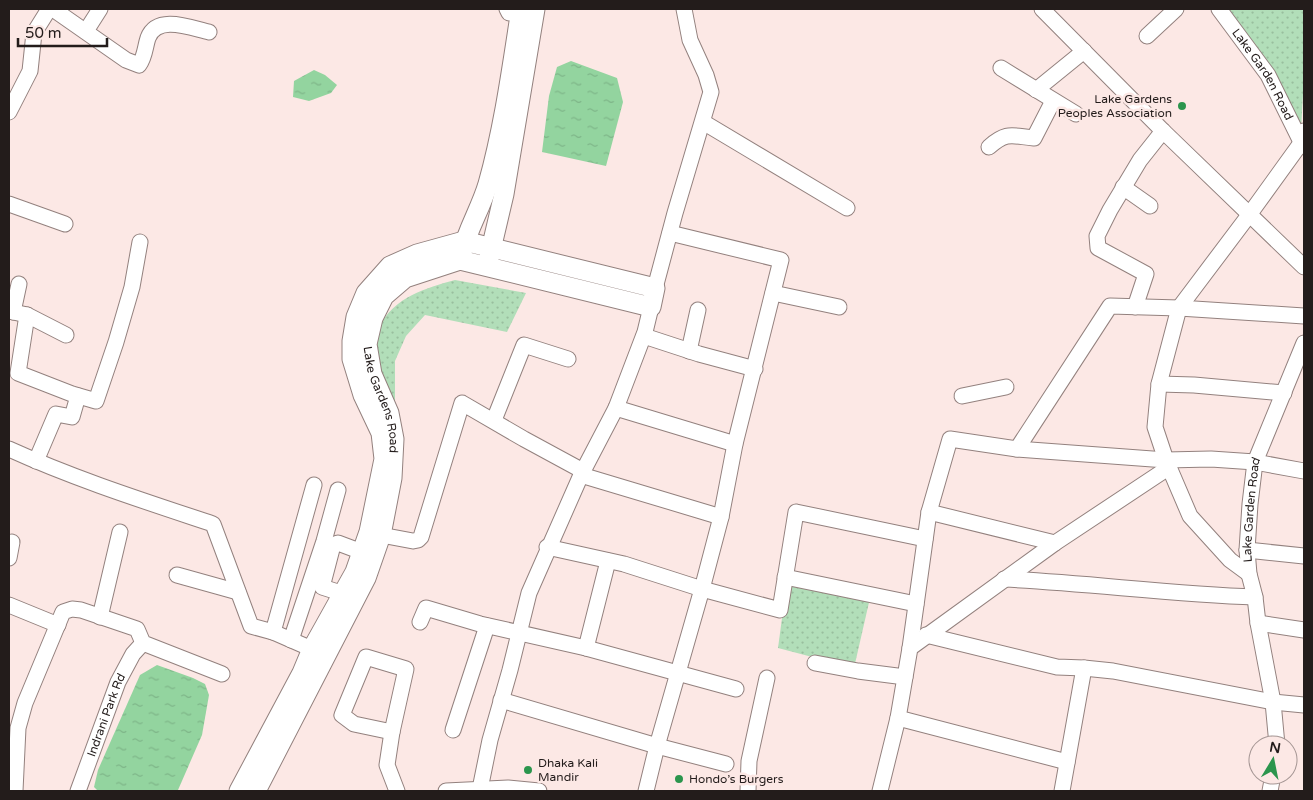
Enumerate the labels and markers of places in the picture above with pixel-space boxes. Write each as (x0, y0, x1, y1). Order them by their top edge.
place label: Lake Gardens Peoples Association (1058, 92, 1172, 120)
marker: Lake Gardens Peoples Association (1176, 100, 1188, 112)
place label: Dhaka Kali Mandir (538, 756, 598, 784)
marker: Dhaka Kali Mandir (522, 764, 534, 776)
place label: Hondo’s Burgers (689, 772, 784, 786)
marker: Hondo’s Burgers (673, 773, 685, 785)

